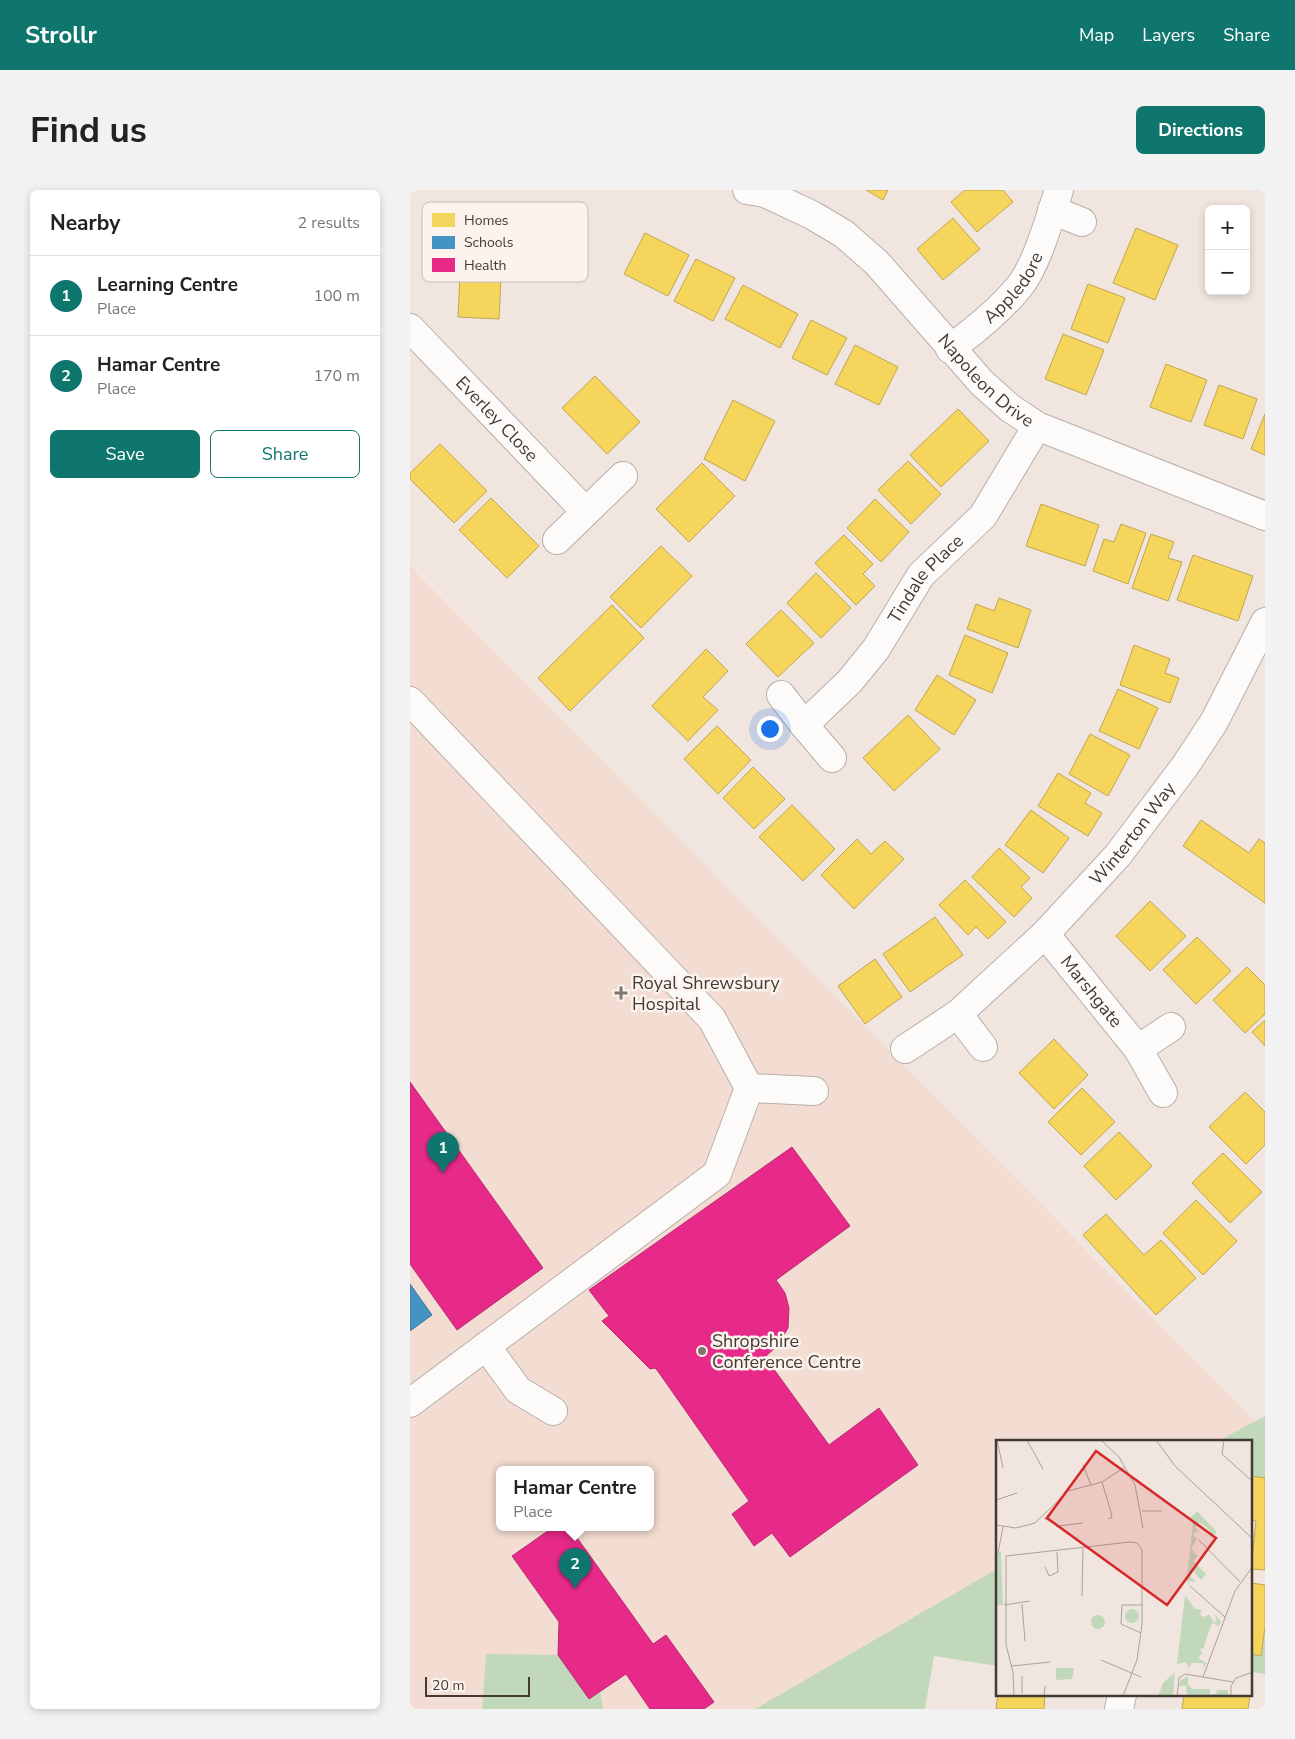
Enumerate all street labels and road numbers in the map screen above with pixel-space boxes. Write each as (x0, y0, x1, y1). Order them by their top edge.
street label: Appledore (978, 248, 1049, 329)
street label: Napoleon Drive (932, 329, 1039, 433)
street label: Everley Close (450, 371, 544, 467)
street label: Tindale Place (882, 529, 968, 628)
street label: Winterton Way (1084, 776, 1181, 890)
street label: Marshgate (1055, 951, 1128, 1033)

